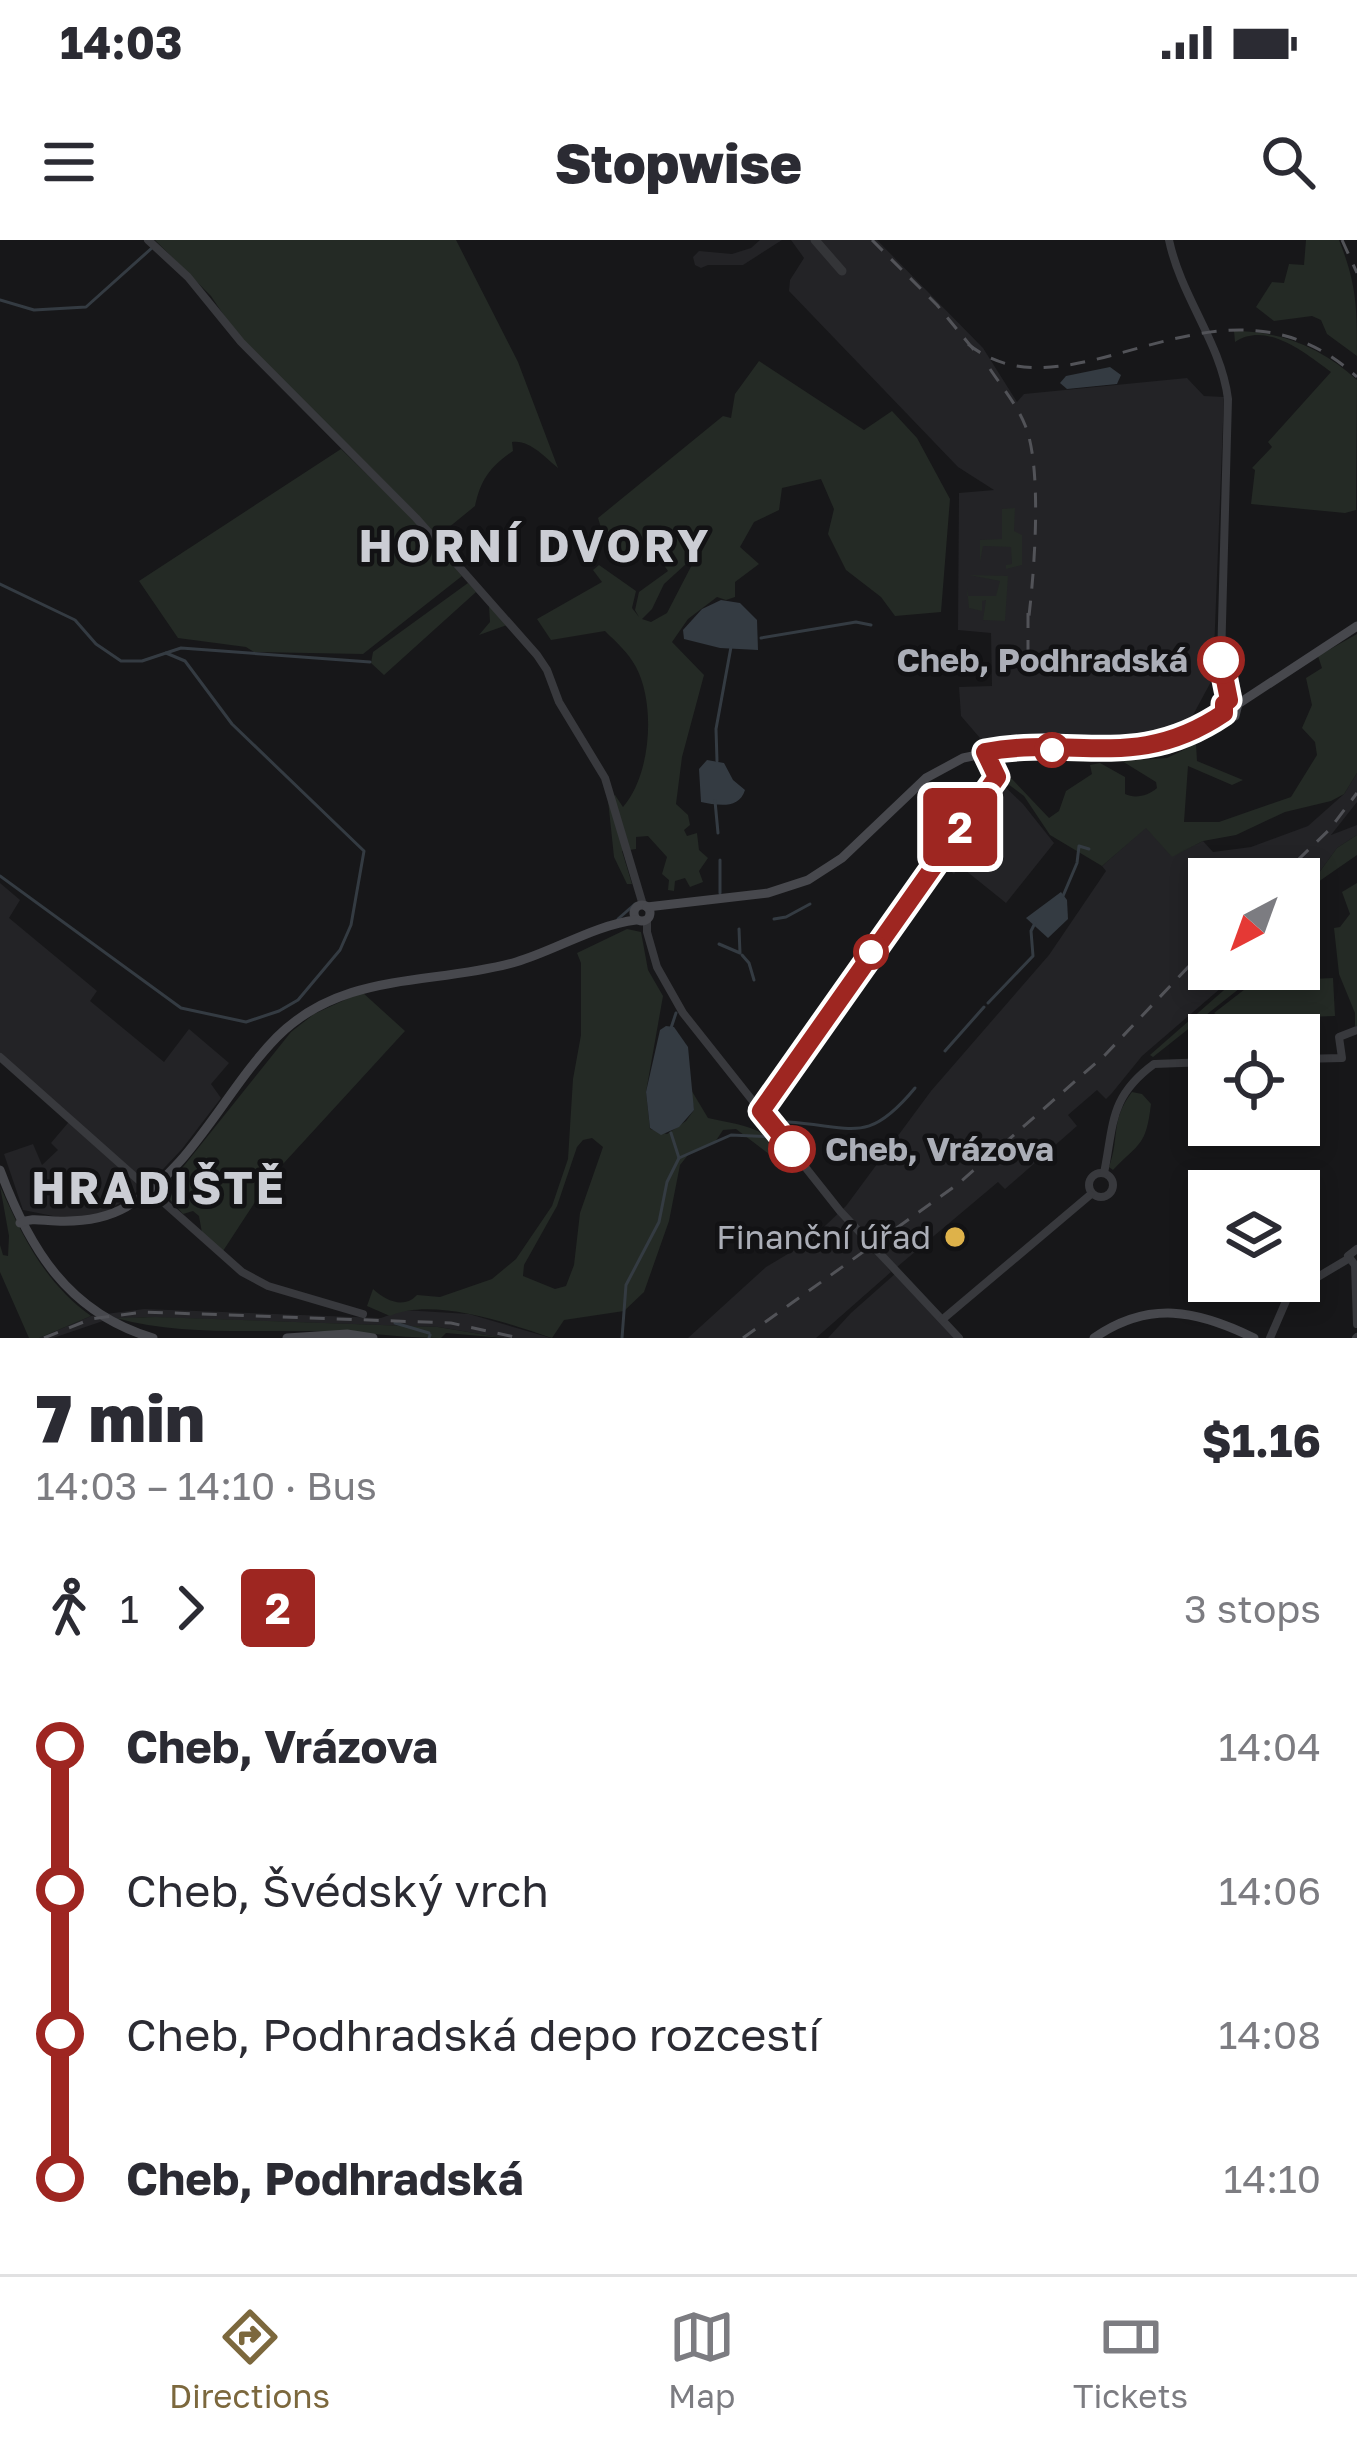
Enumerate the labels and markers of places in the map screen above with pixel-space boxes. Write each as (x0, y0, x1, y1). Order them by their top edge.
marker: Cheb, Podhradská (1199, 638, 1243, 682)
place label: Cheb, Podhradská (896, 640, 1188, 679)
unlabelled marker (1036, 734, 1068, 766)
unlabelled marker (855, 936, 887, 968)
marker: Cheb, Vrázova (770, 1127, 814, 1171)
place label: Cheb, Vrázova (825, 1129, 1054, 1168)
place label: Finanční úřad (716, 1217, 931, 1256)
marker: Finanční úřad (942, 1224, 968, 1250)

